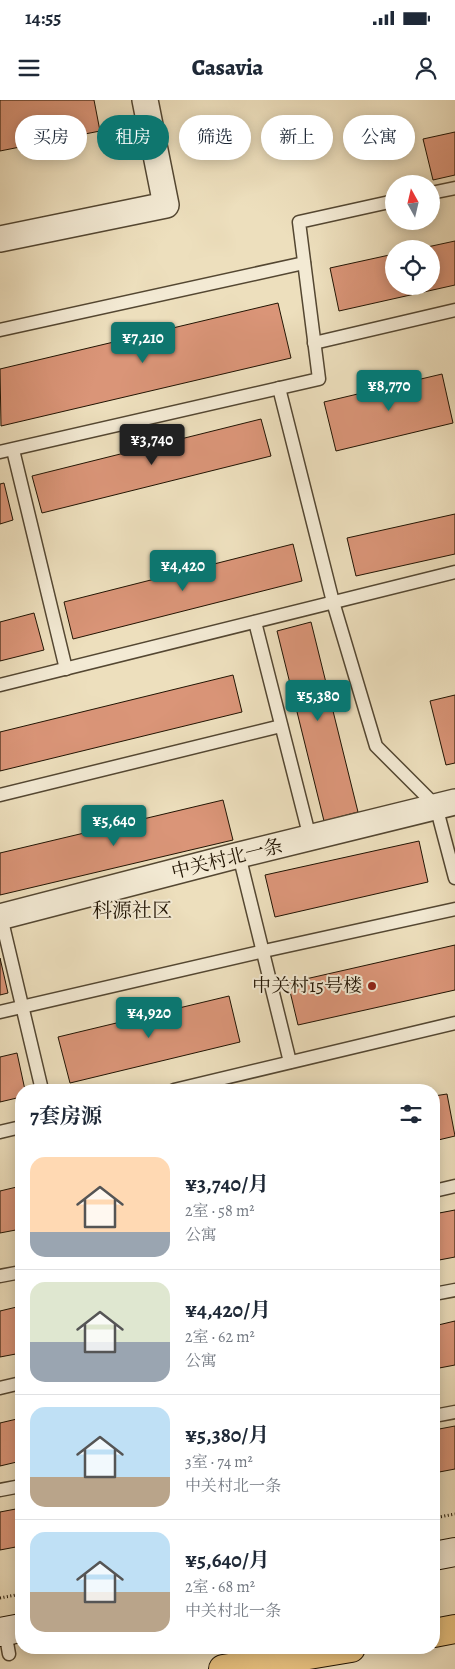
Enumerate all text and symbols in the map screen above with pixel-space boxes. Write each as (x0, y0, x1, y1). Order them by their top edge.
text: 14:55 (25, 5, 61, 31)
text: Casavia (192, 53, 263, 83)
icon: menu (15, 54, 43, 82)
icon: person (412, 54, 440, 82)
chip: 买房 (15, 115, 87, 160)
chip: 租房 (97, 115, 169, 160)
chip: 筛选 (179, 115, 251, 160)
chip: 新上 (261, 115, 333, 160)
chip: 公寓 (343, 115, 415, 160)
north arrow (385, 175, 440, 230)
map controls (385, 175, 440, 295)
button: locate (385, 240, 440, 295)
pin: ¥7,210 (102, 322, 184, 364)
text: ¥7,210 (122, 327, 164, 349)
pin: ¥8,770 (348, 370, 430, 412)
text: ¥8,770 (368, 375, 410, 397)
pin: ¥3,740 (111, 424, 193, 466)
text: ¥3,740 (131, 429, 173, 451)
pin: ¥4,420 (142, 550, 224, 592)
text: ¥4,420 (161, 555, 205, 577)
pin: ¥5,380 (277, 680, 359, 722)
text: ¥5,380 (297, 685, 339, 707)
pin: ¥5,640 (73, 804, 155, 847)
text: ¥5,640 (92, 810, 136, 832)
street label: 中关村北一条 (169, 833, 285, 885)
district label: 科源社区 (92, 897, 172, 924)
place label: 中关村15号楼 (252, 973, 362, 999)
marker: 中关村15号楼 (366, 980, 378, 992)
pin: ¥4,920 (108, 996, 190, 1039)
text: ¥4,920 (127, 1002, 171, 1024)
icon: filters (397, 1100, 425, 1128)
text: 7套房源 (30, 1102, 102, 1130)
text: ¥3,740/月 (185, 1170, 269, 1198)
icon: home (70, 1177, 130, 1237)
text: 2室 · 58 m² (185, 1200, 255, 1222)
text: 公寓 (185, 1224, 217, 1246)
text: ¥4,420/月 (185, 1296, 271, 1324)
icon: home (70, 1302, 130, 1362)
text: 2室 · 62 m² (185, 1326, 255, 1348)
text: 公寓 (185, 1350, 217, 1372)
text: ¥5,380/月 (185, 1421, 269, 1449)
icon: home (70, 1427, 130, 1487)
text: 3室 · 74 m² (185, 1451, 253, 1473)
text: 中关村北一条 (185, 1475, 281, 1497)
text: ¥5,640/月 (185, 1546, 270, 1574)
icon: home (70, 1552, 130, 1612)
text: 2室 · 68 m² (185, 1576, 255, 1598)
text: 中关村北一条 (185, 1600, 281, 1622)

